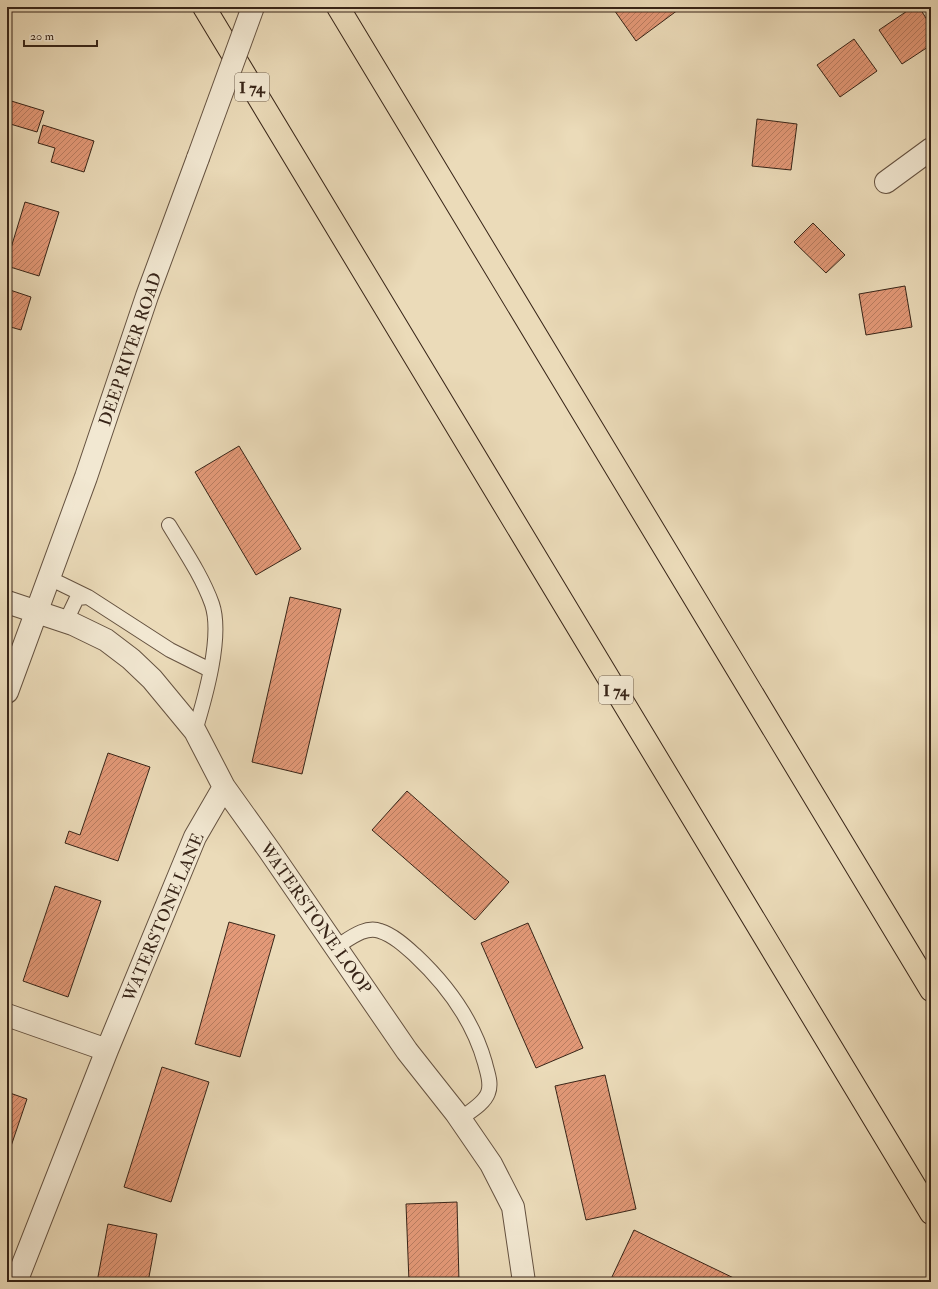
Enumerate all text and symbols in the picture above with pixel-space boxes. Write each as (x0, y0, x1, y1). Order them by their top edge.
scale bar (24, 22, 97, 48)
text: 20 m (30, 29, 55, 44)
road number: I 74 (235, 73, 269, 101)
street label: DEEP RIVER ROAD (94, 270, 167, 429)
road number: I 74 (599, 676, 633, 704)
street label: WATERSTONE LANE (118, 830, 209, 1006)
street label: WATERSTONE LOOP (255, 838, 376, 998)

